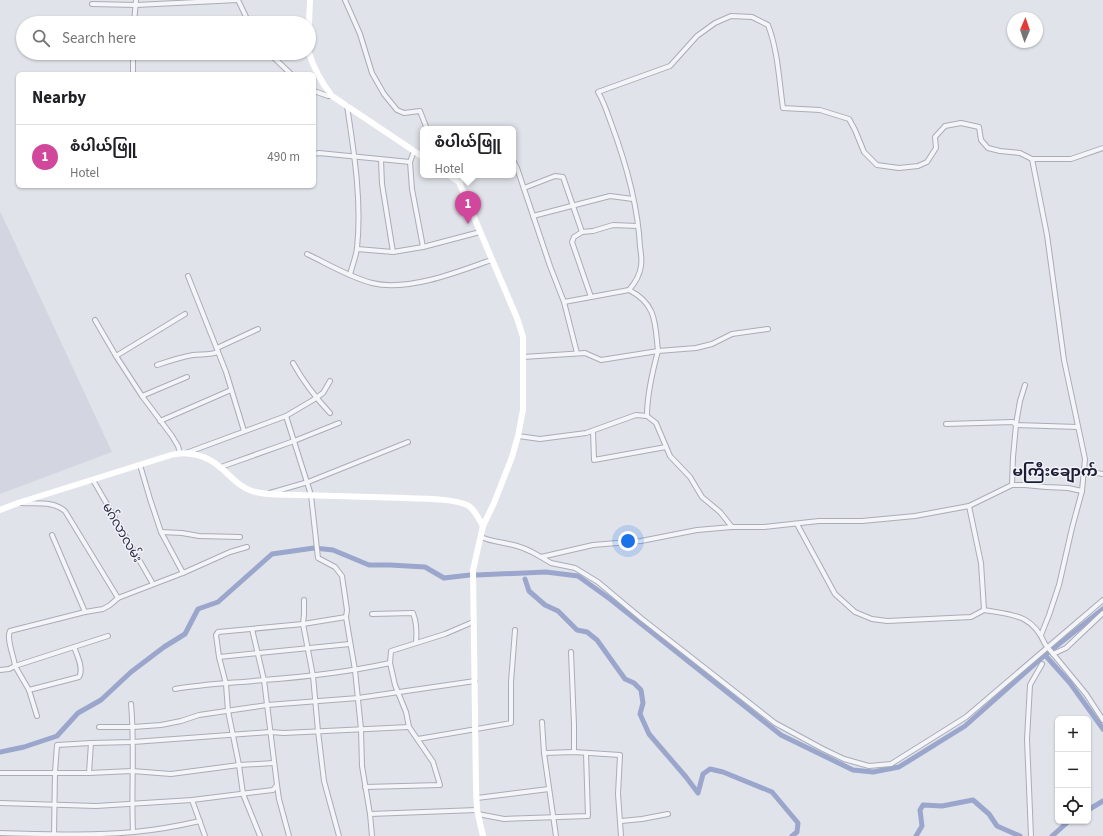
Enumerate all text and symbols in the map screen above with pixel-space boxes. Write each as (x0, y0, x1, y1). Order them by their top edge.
north arrow (1007, 12, 1043, 48)
search box (16, 16, 316, 60)
icon: search (30, 27, 52, 49)
text: Search here (62, 28, 136, 49)
text: Nearby (32, 86, 86, 110)
popup (420, 126, 516, 178)
text: စံပါယ်ဖြူ (435, 132, 501, 153)
text: စံပါယ်ဖြူ (70, 136, 137, 157)
text: 1 (42, 148, 48, 166)
text: 490 m (267, 148, 300, 166)
text: Hotel (435, 160, 464, 178)
text: Hotel (70, 164, 99, 182)
pin: 1 (455, 191, 481, 224)
district label: မကြီးချောက် (1012, 461, 1098, 483)
street label: မဂ်လာလမ်း (98, 499, 146, 566)
your location (618, 531, 638, 551)
map controls (1055, 716, 1091, 824)
button: + (1055, 716, 1091, 752)
button: − (1055, 752, 1091, 788)
button: locate (1055, 788, 1091, 824)

